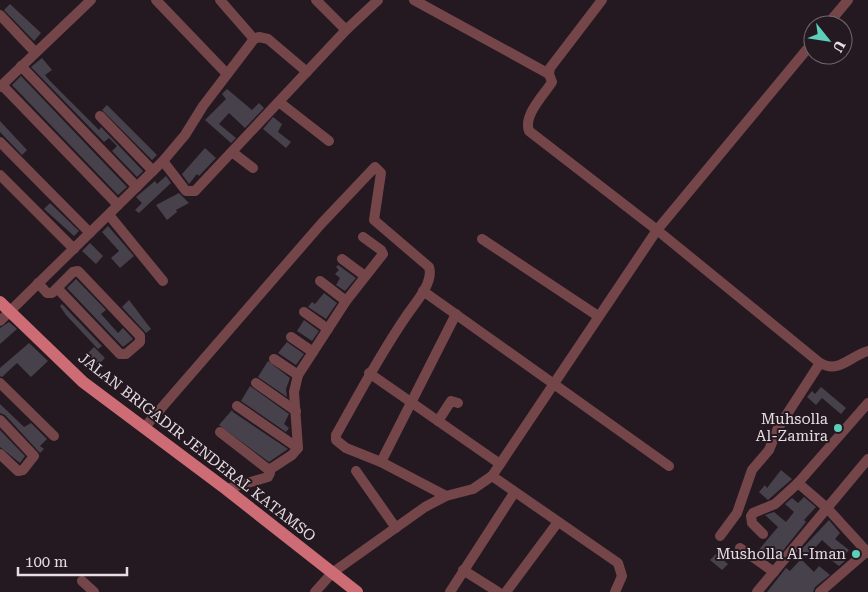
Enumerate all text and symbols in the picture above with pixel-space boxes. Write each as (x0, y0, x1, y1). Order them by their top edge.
north arrow (803, 15, 853, 65)
text: U (830, 38, 849, 55)
street label: JALAN BRIGADIR JENDERAL KATAMSO (75, 349, 319, 545)
place label: Muhsolla Al-Zamira (756, 410, 828, 445)
marker: Muhsolla Al-Zamira (832, 422, 844, 434)
scale bar (18, 544, 126, 576)
place label: Musholla Al-Iman (716, 545, 846, 563)
marker: Musholla Al-Iman (850, 548, 862, 560)
text: 100 m (25, 553, 68, 571)

